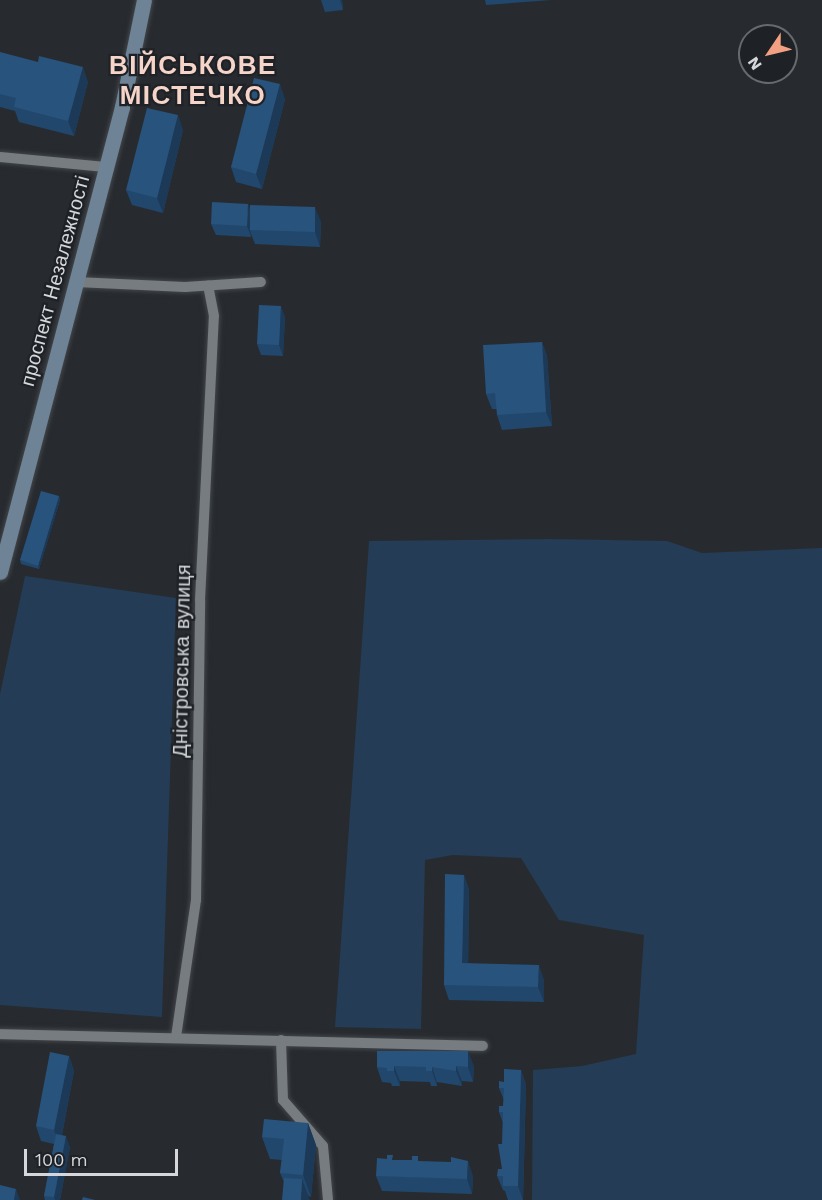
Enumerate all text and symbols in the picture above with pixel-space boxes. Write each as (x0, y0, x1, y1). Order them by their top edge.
north arrow (738, 24, 798, 84)
district label: ВІЙСЬКОВЕ МІСТЕЧКО (109, 50, 277, 112)
text: N (743, 53, 766, 74)
street label: проспект Незалежності (15, 173, 95, 389)
street label: Дністровська вулиця (168, 564, 196, 758)
scale bar (27, 1137, 182, 1175)
text: 100 m (35, 1149, 88, 1170)

